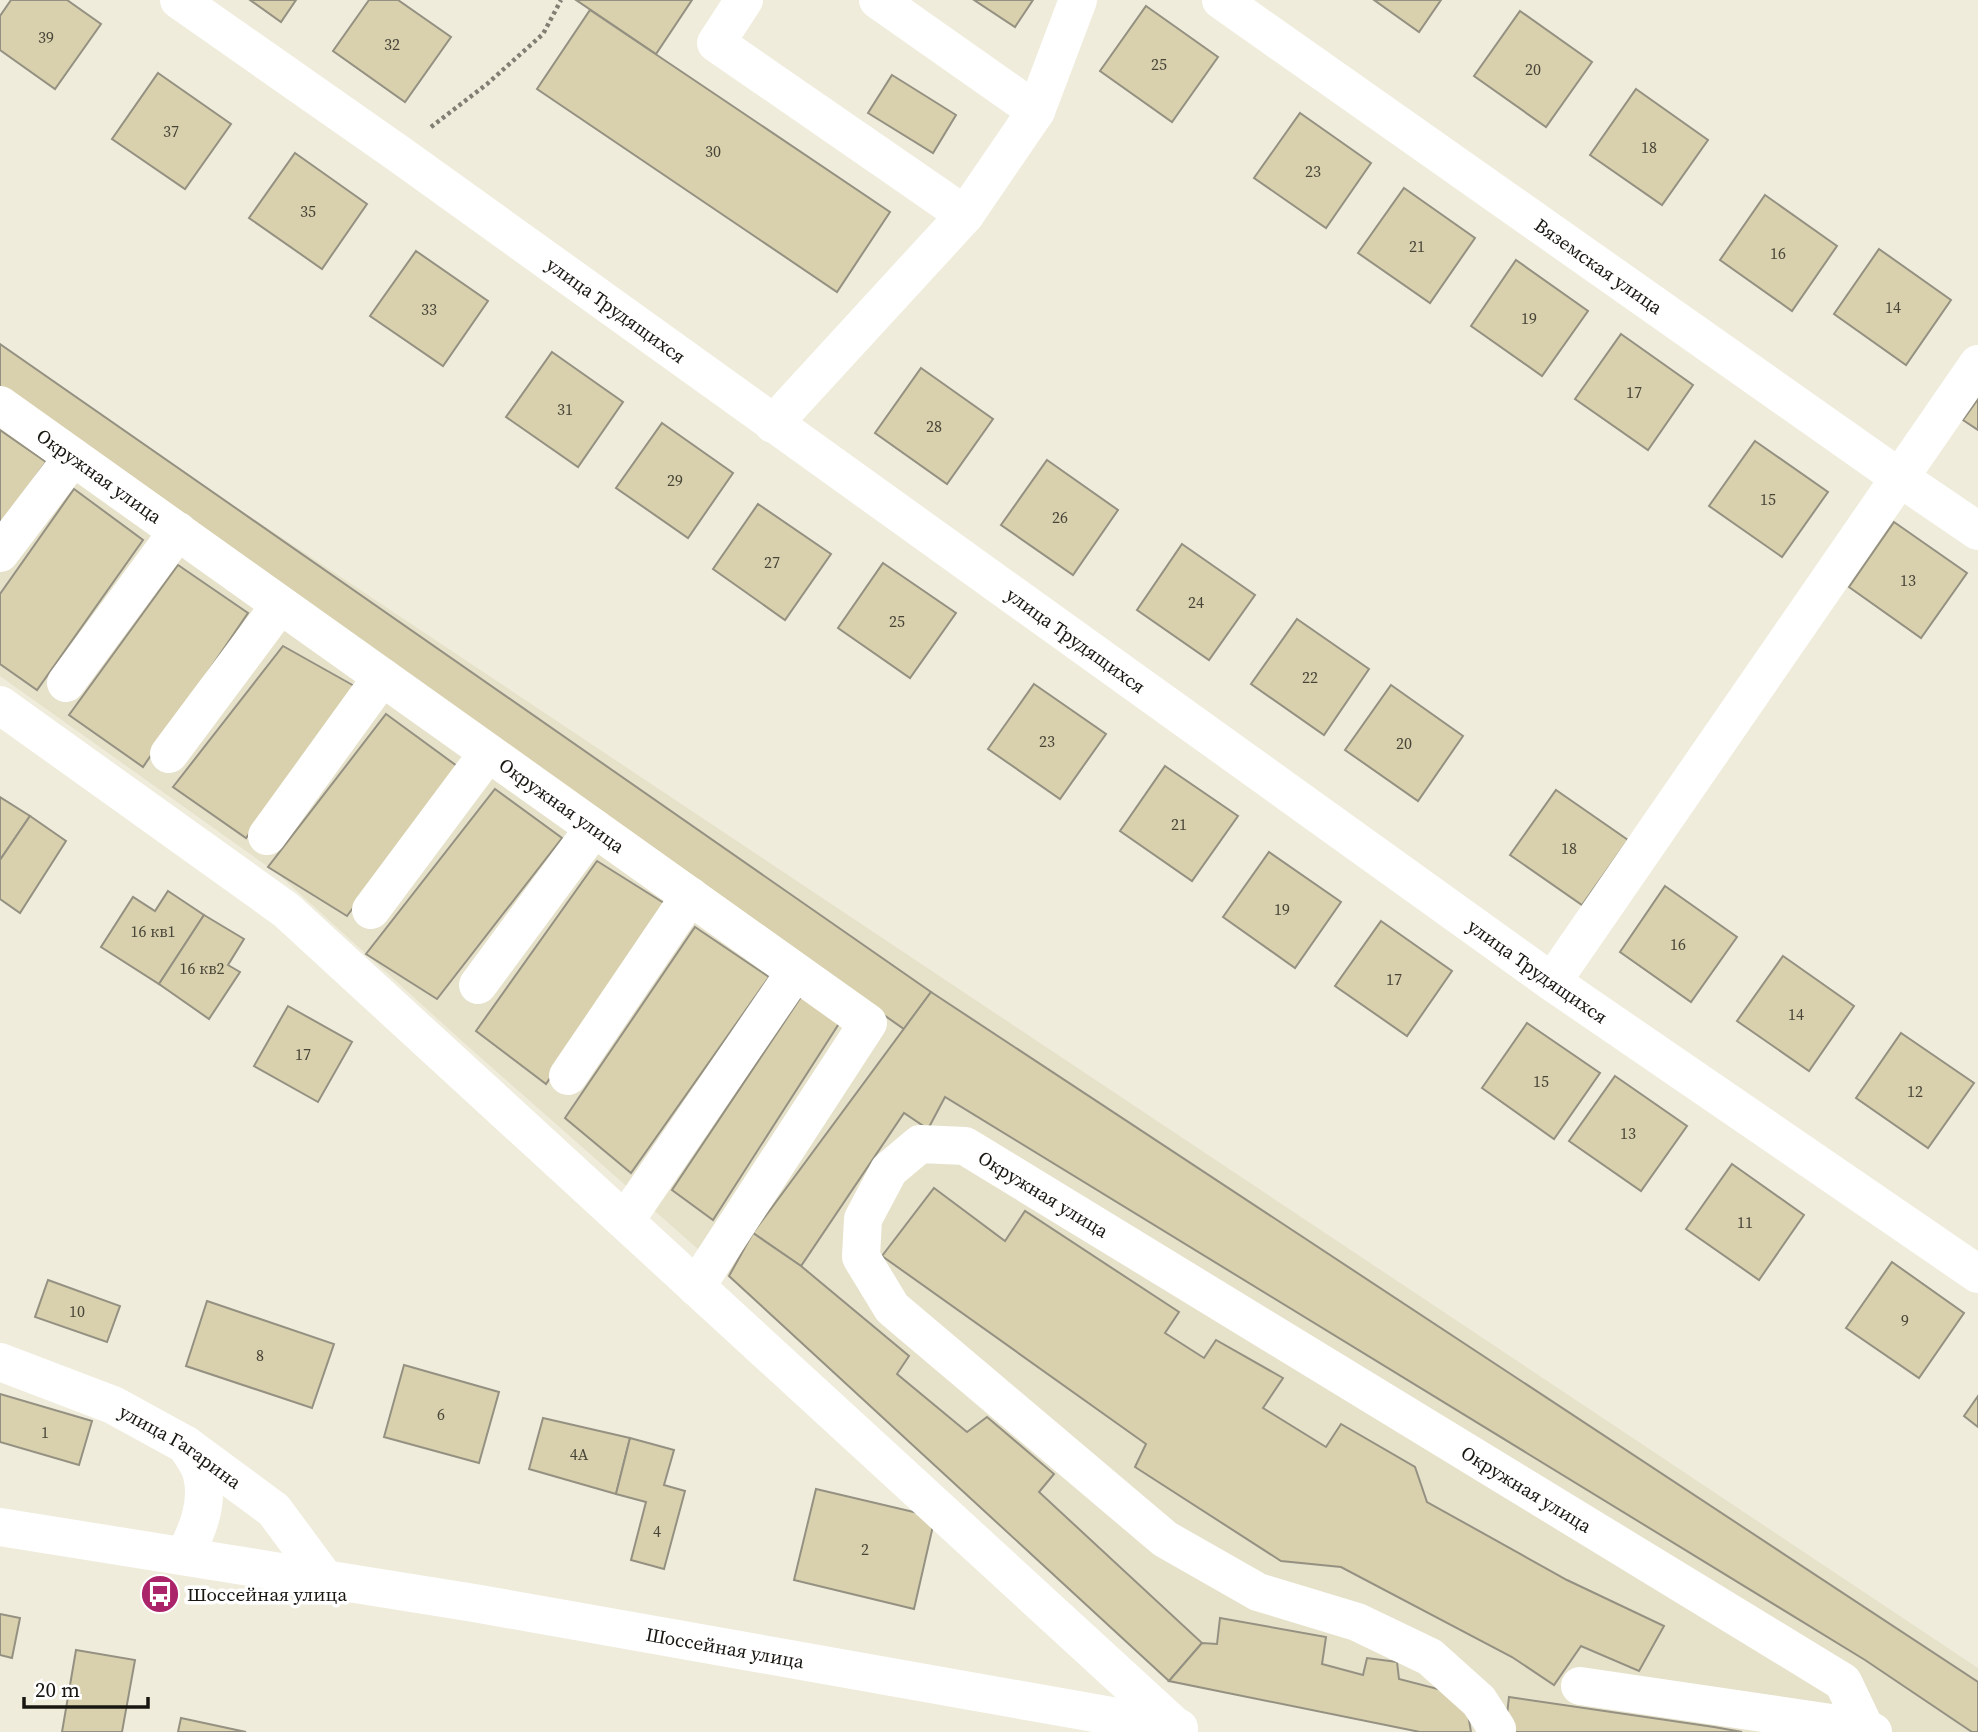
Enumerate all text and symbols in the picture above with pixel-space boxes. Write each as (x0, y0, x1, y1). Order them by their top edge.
house number: 39 (38, 26, 54, 48)
house number: 32 (384, 33, 400, 55)
house number: 25 (1151, 53, 1167, 75)
house number: 20 (1525, 58, 1541, 80)
house number: 37 (163, 120, 179, 142)
house number: 18 (1641, 136, 1657, 158)
house number: 30 (705, 140, 721, 162)
house number: 23 (1305, 160, 1321, 182)
house number: 35 (300, 200, 316, 222)
street label: Вяземская улица (1530, 212, 1668, 320)
house number: 21 (1409, 235, 1425, 257)
house number: 16 (1770, 242, 1786, 264)
street label: улица Трудящихся (541, 251, 691, 369)
house number: 14 (1885, 296, 1901, 318)
house number: 33 (421, 298, 437, 320)
house number: 19 (1521, 307, 1537, 329)
house number: 17 (1626, 381, 1642, 403)
house number: 31 (557, 398, 573, 420)
house number: 28 (926, 415, 942, 437)
street label: Окружная улица (31, 422, 168, 530)
house number: 29 (667, 469, 683, 491)
house number: 15 (1760, 488, 1776, 510)
house number: 26 (1052, 506, 1068, 528)
house number: 27 (764, 551, 780, 573)
house number: 13 (1900, 569, 1916, 591)
street label: улица Трудящихся (1001, 581, 1151, 699)
house number: 24 (1188, 591, 1204, 613)
house number: 25 (889, 610, 905, 632)
house number: 22 (1302, 666, 1318, 688)
house number: 23 (1039, 730, 1055, 752)
house number: 20 (1396, 732, 1412, 754)
street label: Окружная улица (494, 752, 630, 859)
house number: 21 (1171, 813, 1187, 835)
house number: 18 (1561, 837, 1577, 859)
house number: 19 (1274, 898, 1290, 920)
street label: улица Трудящихся (1462, 913, 1613, 1029)
house number: 16 кв1 (131, 920, 175, 942)
house number: 16 (1670, 933, 1686, 955)
house number: 16 кв2 (180, 957, 224, 979)
house number: 17 (1386, 968, 1402, 990)
house number: 14 (1788, 1003, 1804, 1025)
house number: 17 (295, 1043, 311, 1065)
house number: 15 (1533, 1070, 1549, 1092)
house number: 12 (1907, 1080, 1923, 1102)
house number: 13 (1620, 1122, 1636, 1144)
street label: Окружная улица (973, 1144, 1114, 1244)
house number: 11 (1737, 1211, 1753, 1233)
house number: 10 (69, 1300, 85, 1322)
house number: 9 (1901, 1309, 1909, 1331)
house number: 8 (256, 1344, 264, 1366)
street label: улица Гагарина (115, 1398, 247, 1495)
house number: 6 (437, 1403, 445, 1425)
house number: 1 (41, 1421, 49, 1443)
street label: Окружная улица (1456, 1439, 1597, 1539)
house number: 4А (570, 1443, 589, 1465)
house number: 4 (653, 1520, 661, 1542)
house number: 2 (861, 1538, 869, 1560)
bus stop icon: Шоссейная улица (139, 1573, 181, 1615)
place label: Шоссейная улица (187, 1581, 347, 1607)
street label: Шоссейная улица (644, 1621, 806, 1674)
scale bar (24, 1666, 149, 1710)
text: 20 m (35, 1675, 80, 1704)

